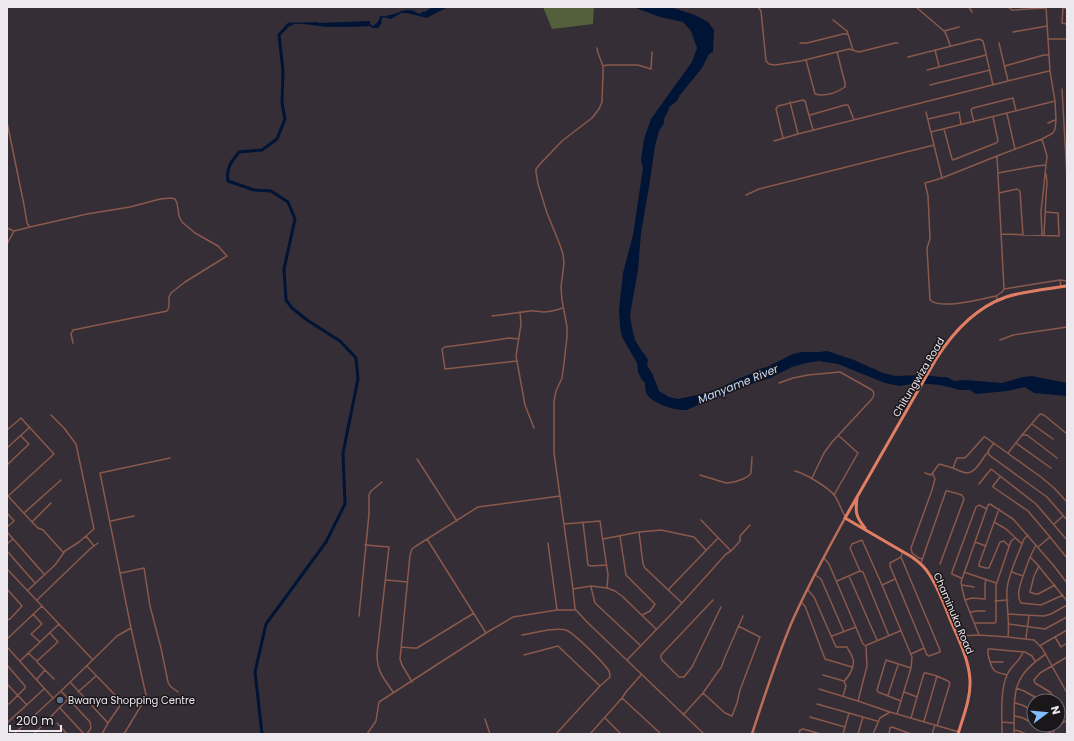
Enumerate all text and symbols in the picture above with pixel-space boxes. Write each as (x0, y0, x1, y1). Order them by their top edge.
street label: Chitungwiza Road (889, 335, 948, 420)
water label: Manyame River (695, 360, 781, 407)
street label: Chaminuka Road (930, 570, 977, 656)
place label: Bwanya Shopping Centre (68, 693, 195, 708)
north arrow (1026, 693, 1066, 733)
marker: Bwanya Shopping Centre (55, 695, 65, 705)
text: N (1047, 704, 1064, 716)
scale bar (10, 707, 61, 733)
text: 200 m (16, 712, 54, 729)

